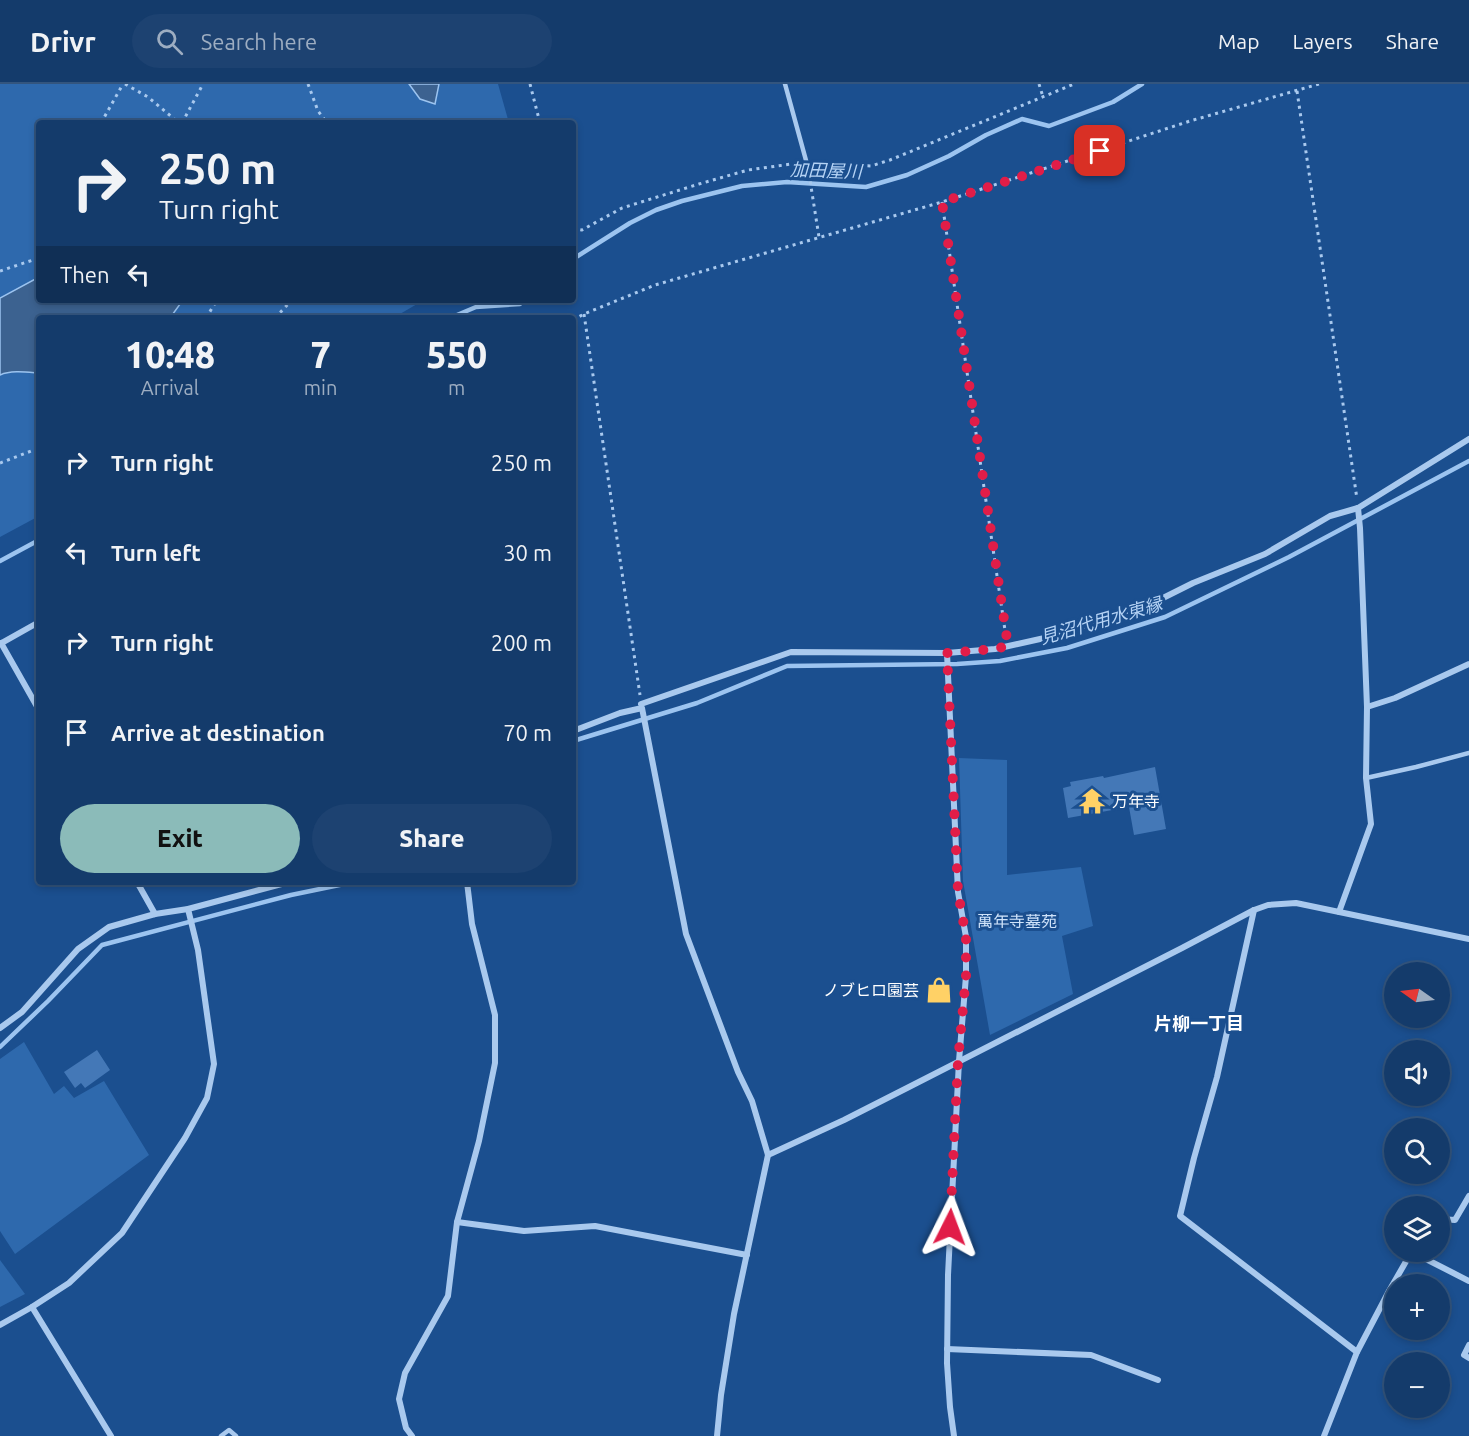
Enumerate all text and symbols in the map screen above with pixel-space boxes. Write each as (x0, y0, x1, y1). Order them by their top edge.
search box (132, 14, 552, 68)
icon: search (153, 25, 186, 58)
text: Drivr (30, 26, 96, 57)
text: Search here (201, 29, 317, 54)
text: Map (1218, 29, 1259, 53)
text: Layers (1292, 29, 1353, 53)
text: Share (1386, 29, 1439, 53)
pin (1074, 125, 1125, 176)
icon: arrive (1083, 134, 1116, 167)
icon: right (60, 144, 138, 222)
text: 250 m (159, 145, 276, 192)
water label: 加田屋川 (790, 159, 864, 181)
text: Turn right (159, 194, 279, 224)
icon: left (122, 258, 155, 291)
text: Then (60, 262, 110, 287)
text: 10:48 (125, 334, 215, 375)
text: 7 (310, 334, 331, 375)
text: 550 (426, 334, 487, 375)
text: Arrival (141, 376, 199, 399)
text: min (304, 376, 337, 399)
text: m (448, 376, 465, 399)
icon: right (60, 446, 93, 479)
text: Turn right (111, 450, 213, 475)
text: 250 m (491, 450, 552, 475)
icon: left (60, 536, 93, 569)
text: Turn left (111, 540, 201, 565)
text: 30 m (503, 540, 552, 565)
water label: 見沼代用水東縁 (1037, 593, 1166, 647)
icon: right (60, 626, 93, 659)
text: Turn right (111, 630, 213, 655)
text: 200 m (491, 630, 552, 655)
icon: arrive (60, 716, 93, 749)
text: Arrive at destination (111, 720, 325, 745)
text: 70 m (503, 720, 552, 745)
temple icon: 万年寺 (1077, 786, 1107, 816)
place label: 万年寺 (1112, 792, 1160, 810)
button: Exit (60, 804, 300, 873)
button: Share (312, 804, 552, 873)
park label: 萬年寺墓苑 (977, 912, 1057, 930)
north arrow (1384, 962, 1450, 1028)
map controls (1384, 962, 1450, 1418)
shop icon: ノブヒロ園芸 (924, 975, 954, 1005)
place label: ノブヒロ園芸 (823, 981, 919, 999)
district label: 片柳一丁目 (1154, 1013, 1244, 1033)
button: sound (1384, 1040, 1450, 1106)
button: search (1384, 1118, 1450, 1184)
position arrow (918, 1195, 982, 1259)
button: layers (1384, 1196, 1450, 1262)
button: + (1384, 1274, 1450, 1340)
button: − (1384, 1352, 1450, 1418)

